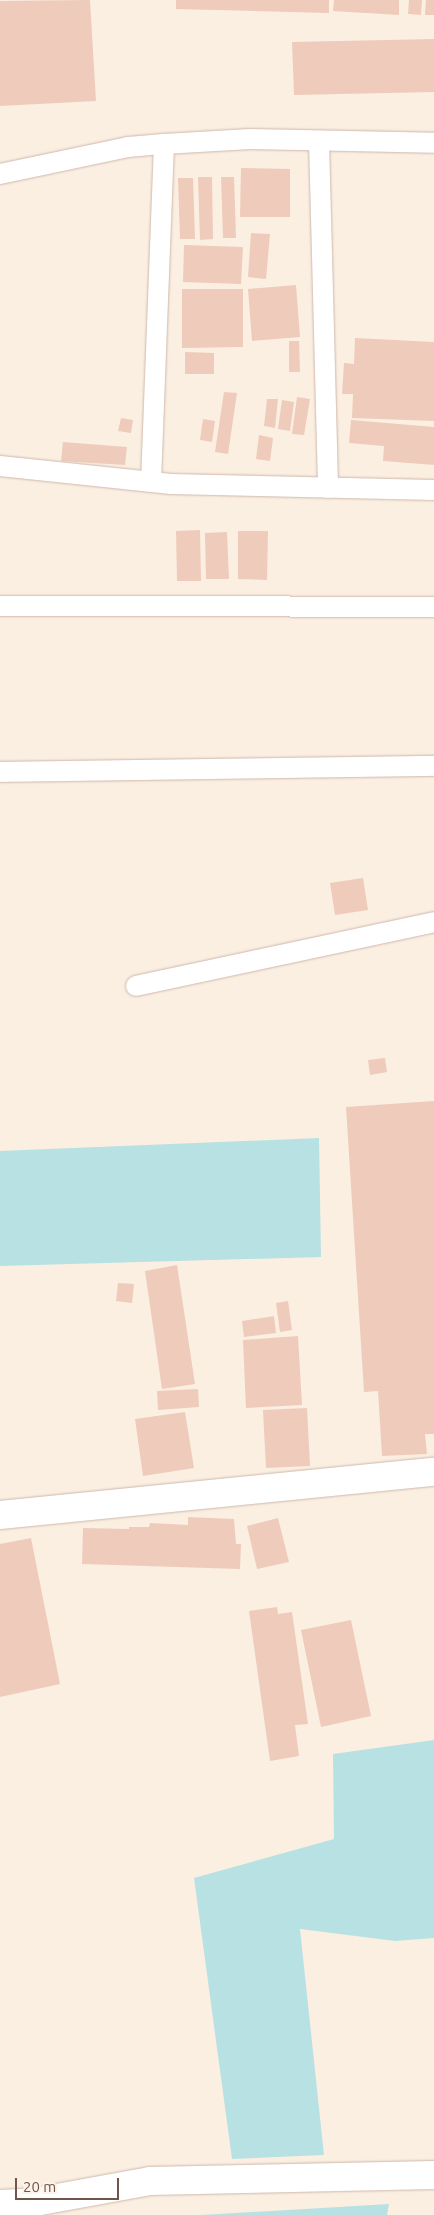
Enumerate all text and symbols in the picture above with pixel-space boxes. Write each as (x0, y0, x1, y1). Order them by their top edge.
scale bar (18, 2168, 121, 2200)
text: 20 m (23, 2178, 56, 2195)

